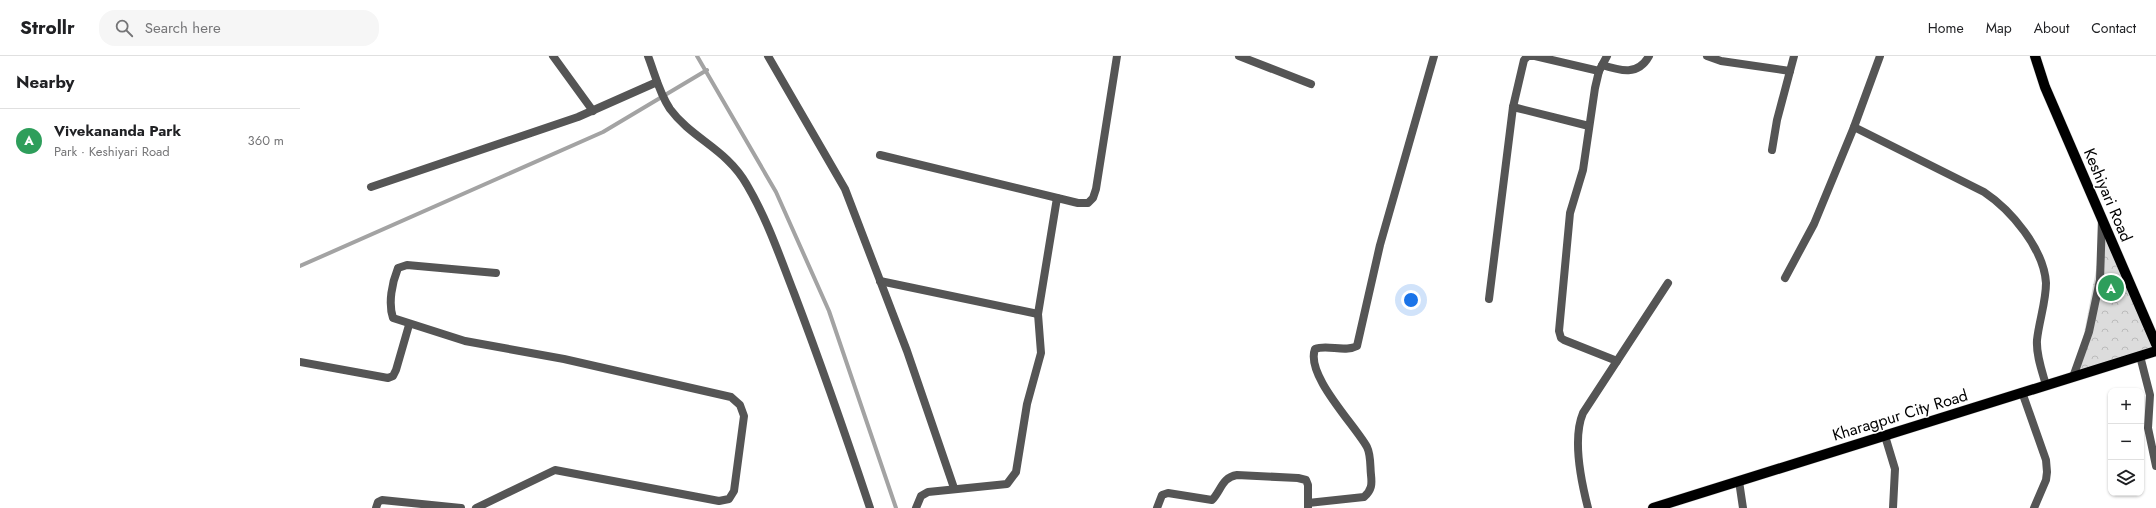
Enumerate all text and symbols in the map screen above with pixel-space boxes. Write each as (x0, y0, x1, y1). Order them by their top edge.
search box (99, 10, 379, 46)
text: Strollr (20, 14, 75, 41)
icon: search (113, 17, 135, 39)
text: Search here (145, 17, 221, 39)
text: Home (1928, 18, 1964, 38)
text: Map (1986, 18, 2012, 38)
text: About (2034, 18, 2069, 38)
text: Contact (2091, 18, 2136, 38)
text: Nearby (16, 70, 74, 94)
text: Vivekananda Park (54, 120, 181, 142)
text: A (24, 131, 34, 150)
text: 360 m (248, 131, 284, 150)
text: Park · Keshiyari Road (54, 142, 170, 161)
street label: Keshiyari Road (2078, 145, 2138, 245)
pin: A (2098, 273, 2124, 303)
your location (1401, 290, 1421, 310)
street label: Kharagpur City Road (1829, 383, 1971, 447)
map controls (2108, 388, 2144, 496)
button: + (2108, 388, 2144, 424)
button: − (2108, 424, 2144, 460)
button: layers (2108, 460, 2144, 496)

